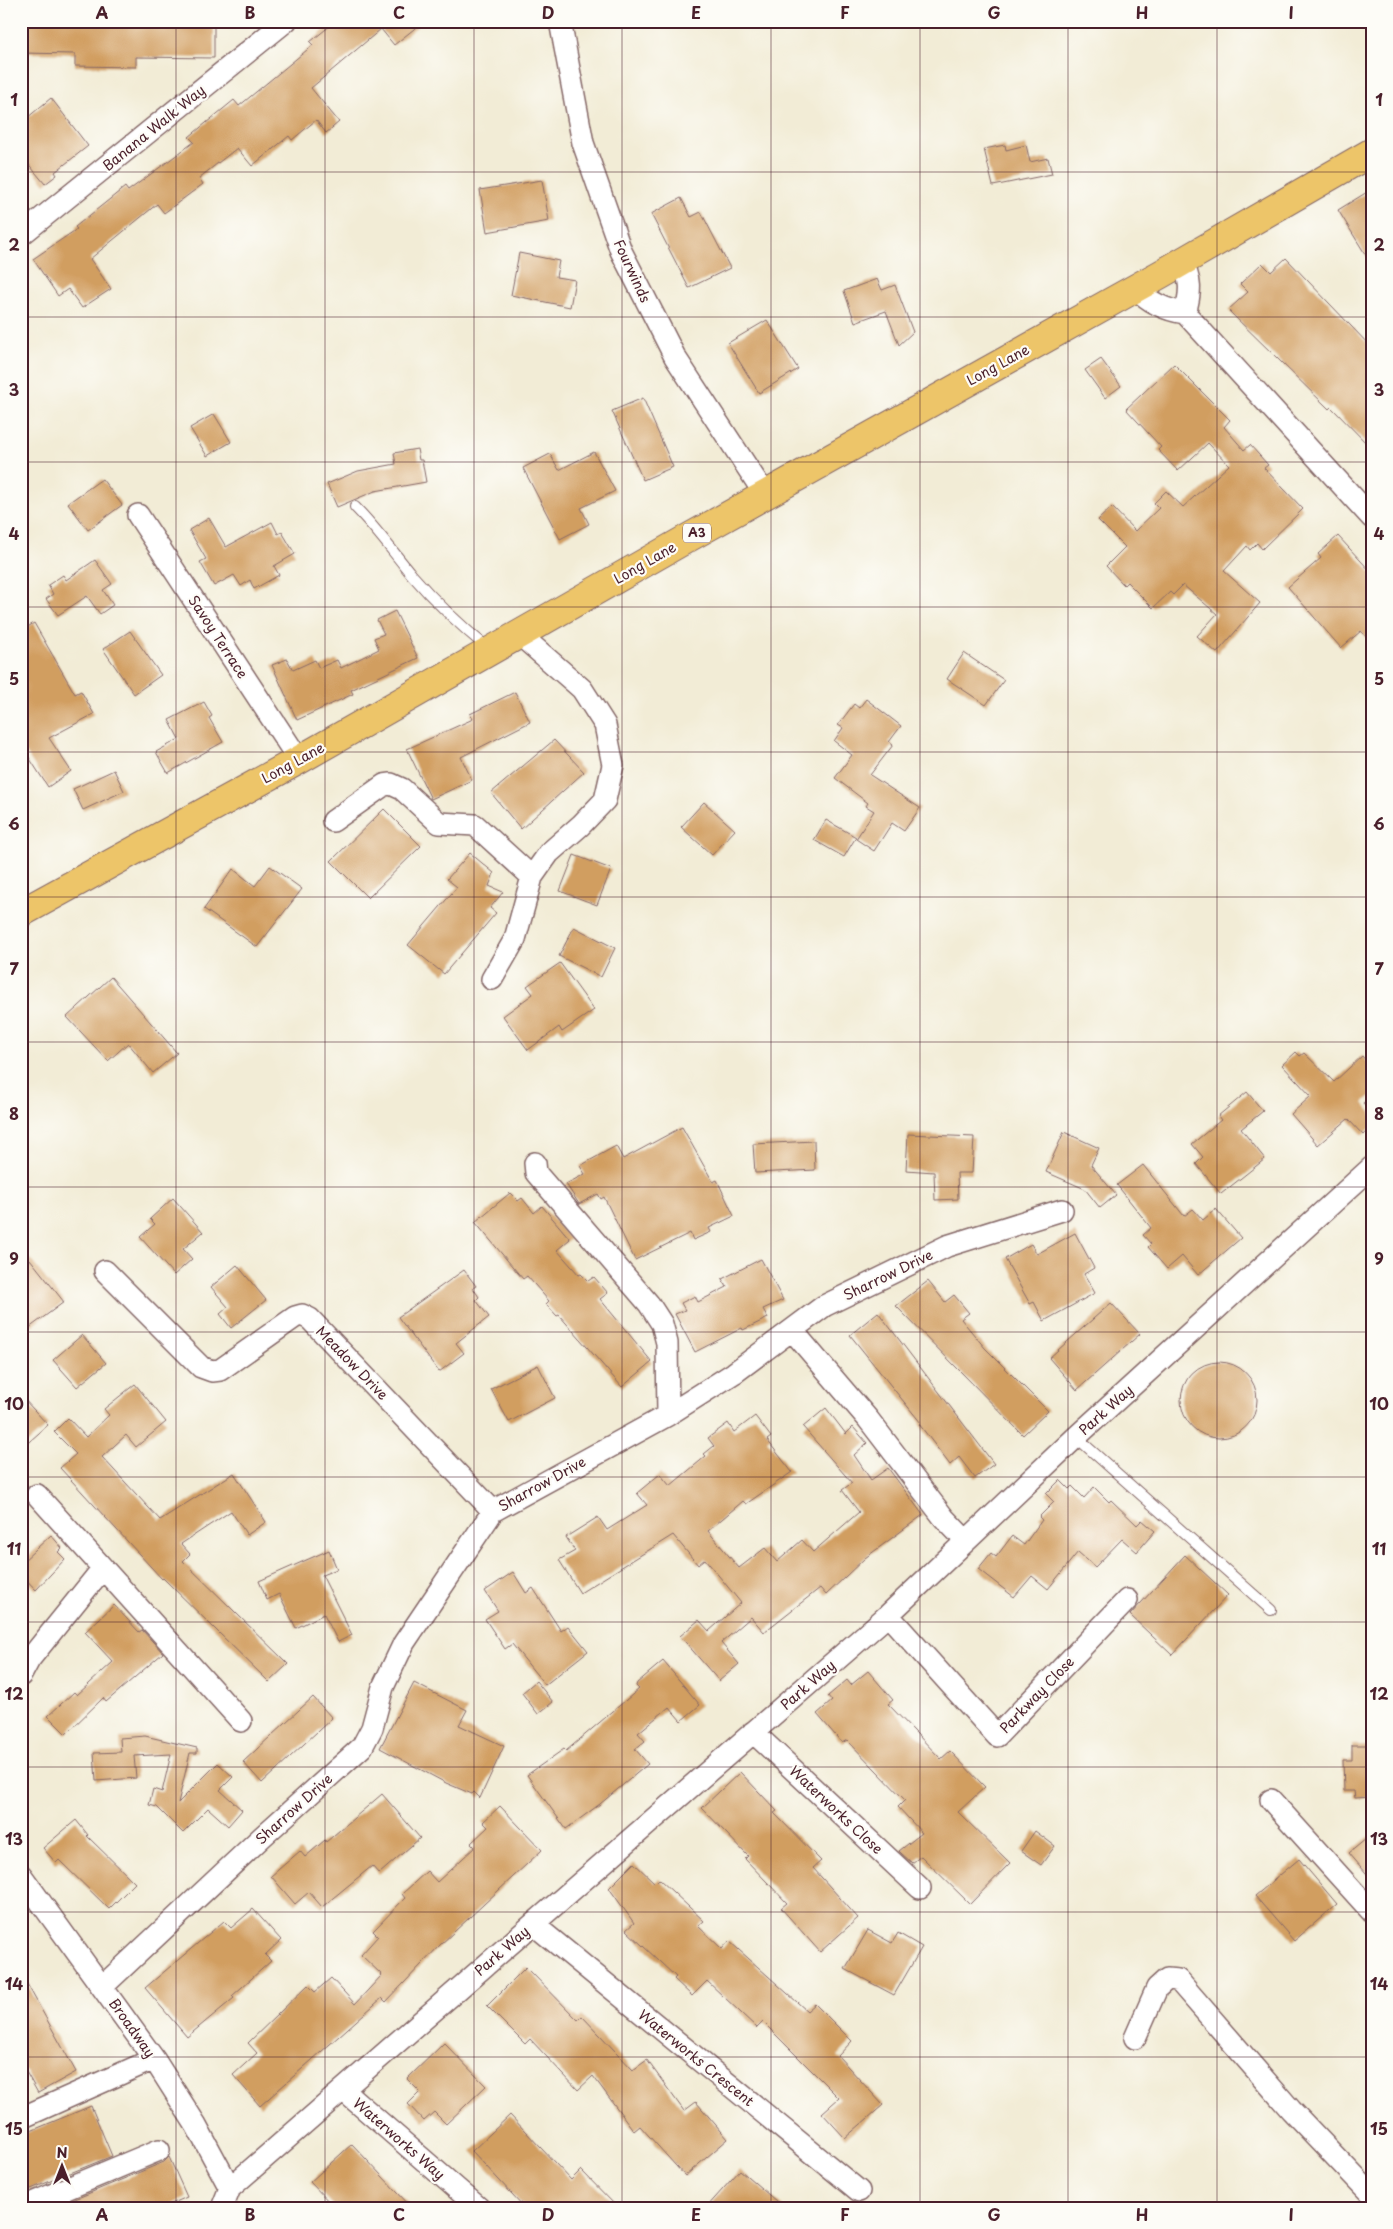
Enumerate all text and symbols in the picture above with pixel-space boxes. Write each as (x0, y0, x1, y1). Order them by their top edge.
text: A (96, 0, 109, 24)
text: B (245, 0, 256, 24)
text: C (393, 0, 405, 24)
text: D (542, 0, 554, 24)
text: E (691, 0, 701, 24)
text: F (840, 0, 850, 24)
text: G (987, 0, 1001, 24)
text: H (1136, 0, 1148, 24)
text: I (1288, 0, 1294, 24)
street label: Banana Walk Way (98, 80, 210, 176)
text: 1 (10, 87, 18, 111)
text: 1 (1375, 87, 1383, 111)
text: 2 (8, 232, 20, 256)
text: 2 (1373, 232, 1385, 256)
street label: Fourwinds (609, 236, 656, 306)
street label: Long Lane (962, 339, 1033, 390)
text: 3 (9, 377, 19, 401)
text: 3 (1374, 377, 1384, 401)
text: 4 (9, 521, 20, 545)
text: 4 (1374, 521, 1385, 545)
road number: A3 (683, 524, 711, 542)
street label: Long Lane (610, 536, 680, 589)
street label: Savoy Terrace (184, 591, 253, 682)
text: 5 (9, 666, 19, 690)
text: 5 (1374, 666, 1384, 690)
street label: Long Lane (257, 737, 328, 788)
text: 6 (8, 811, 20, 835)
text: 6 (1373, 811, 1385, 835)
text: 7 (9, 956, 19, 980)
text: 7 (1374, 956, 1384, 980)
text: 8 (9, 1101, 19, 1125)
text: 8 (1374, 1101, 1384, 1125)
street label: Sharrow Drive (839, 1244, 936, 1305)
text: 9 (9, 1246, 19, 1270)
text: 9 (1374, 1246, 1384, 1270)
street label: Meadow Drive (311, 1321, 394, 1405)
street label: Park Way (1074, 1379, 1138, 1440)
text: 10 (4, 1391, 24, 1415)
text: 10 (1369, 1391, 1389, 1415)
street label: Sharrow Drive (494, 1451, 589, 1516)
text: 11 (7, 1536, 21, 1560)
text: 11 (1372, 1536, 1386, 1560)
street label: Parkway Close (994, 1651, 1079, 1738)
street label: Park Way (776, 1655, 840, 1714)
text: 12 (5, 1681, 23, 1705)
text: 12 (1370, 1681, 1388, 1705)
street label: Waterworks Close (785, 1761, 888, 1859)
street label: Sharrow Drive (250, 1768, 337, 1849)
text: 13 (5, 1826, 23, 1850)
text: 13 (1370, 1826, 1388, 1850)
street label: Park Way (470, 1921, 534, 1980)
text: 14 (5, 1971, 23, 1995)
text: 14 (1370, 1971, 1388, 1995)
street label: Broadway (104, 1994, 161, 2062)
street label: Waterworks Crescent (634, 2004, 759, 2111)
street label: Waterworks Way (349, 2093, 450, 2184)
text: 15 (5, 2116, 23, 2140)
text: 15 (1370, 2116, 1388, 2140)
north arrow (38, 2142, 88, 2192)
text: N (56, 2142, 68, 2163)
text: A (96, 2202, 109, 2226)
text: B (245, 2202, 256, 2226)
text: C (393, 2202, 405, 2226)
text: D (542, 2202, 554, 2226)
text: E (691, 2202, 701, 2226)
text: F (840, 2202, 850, 2226)
text: G (987, 2202, 1001, 2226)
text: H (1136, 2202, 1148, 2226)
text: I (1288, 2202, 1294, 2226)

